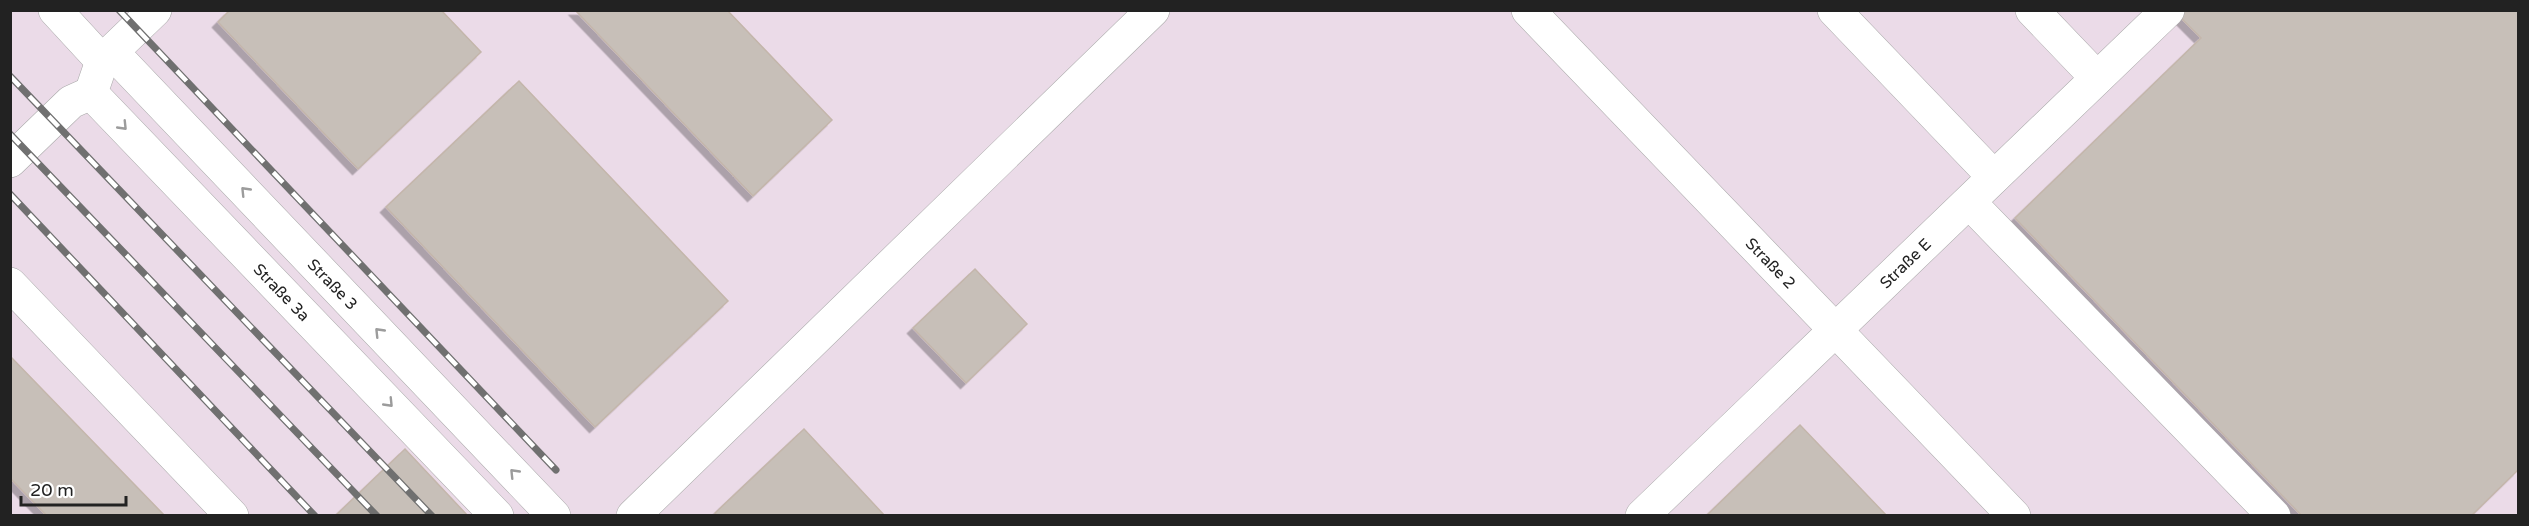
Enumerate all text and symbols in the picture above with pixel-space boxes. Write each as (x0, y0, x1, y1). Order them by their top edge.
one-way arrow (116, 119, 127, 129)
one-way arrow (241, 187, 252, 198)
street label: Straße 2 (1741, 234, 1800, 294)
street label: Straße E (1876, 234, 1936, 293)
street label: Straße 3 (303, 255, 362, 315)
street label: Straße 3a (249, 260, 314, 326)
one-way arrow (375, 329, 386, 339)
one-way arrow (382, 396, 393, 406)
scale bar (21, 469, 126, 507)
one-way arrow (510, 470, 521, 480)
text: 20 m (30, 479, 74, 501)

